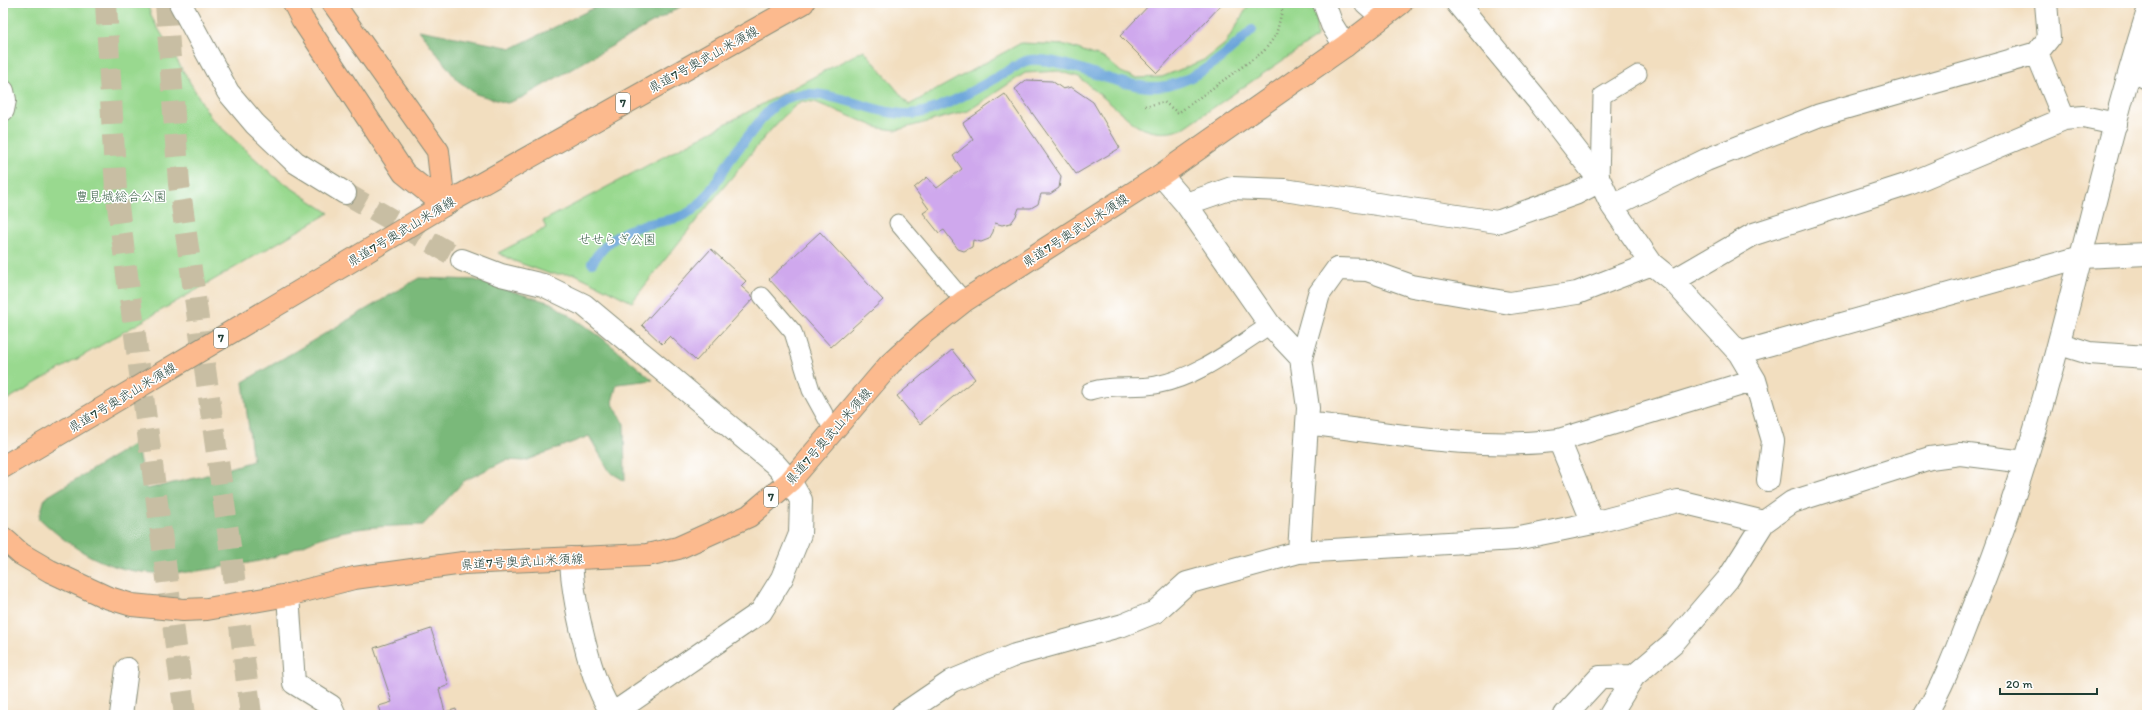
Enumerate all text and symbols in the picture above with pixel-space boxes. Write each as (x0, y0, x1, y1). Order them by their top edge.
street label: 県道7号奥武山米須線 (646, 22, 762, 96)
road number: 7 (616, 93, 630, 113)
park label: 豊見城総合公園 (75, 189, 167, 204)
street label: 県道7号奥武山米須線 (1019, 190, 1132, 270)
street label: 県道7号奥武山米須線 (344, 193, 459, 270)
park label: せせらぎ公園 (578, 232, 656, 247)
road number: 7 (214, 328, 228, 348)
street label: 県道7号奥武山米須線 (65, 359, 180, 436)
street label: 県道7号奥武山米須線 (782, 384, 875, 488)
road number: 7 (764, 487, 778, 507)
street label: 県道7号奥武山米須線 (460, 551, 585, 572)
scale bar (2000, 670, 2097, 696)
text: 20 m (2006, 677, 2033, 691)

